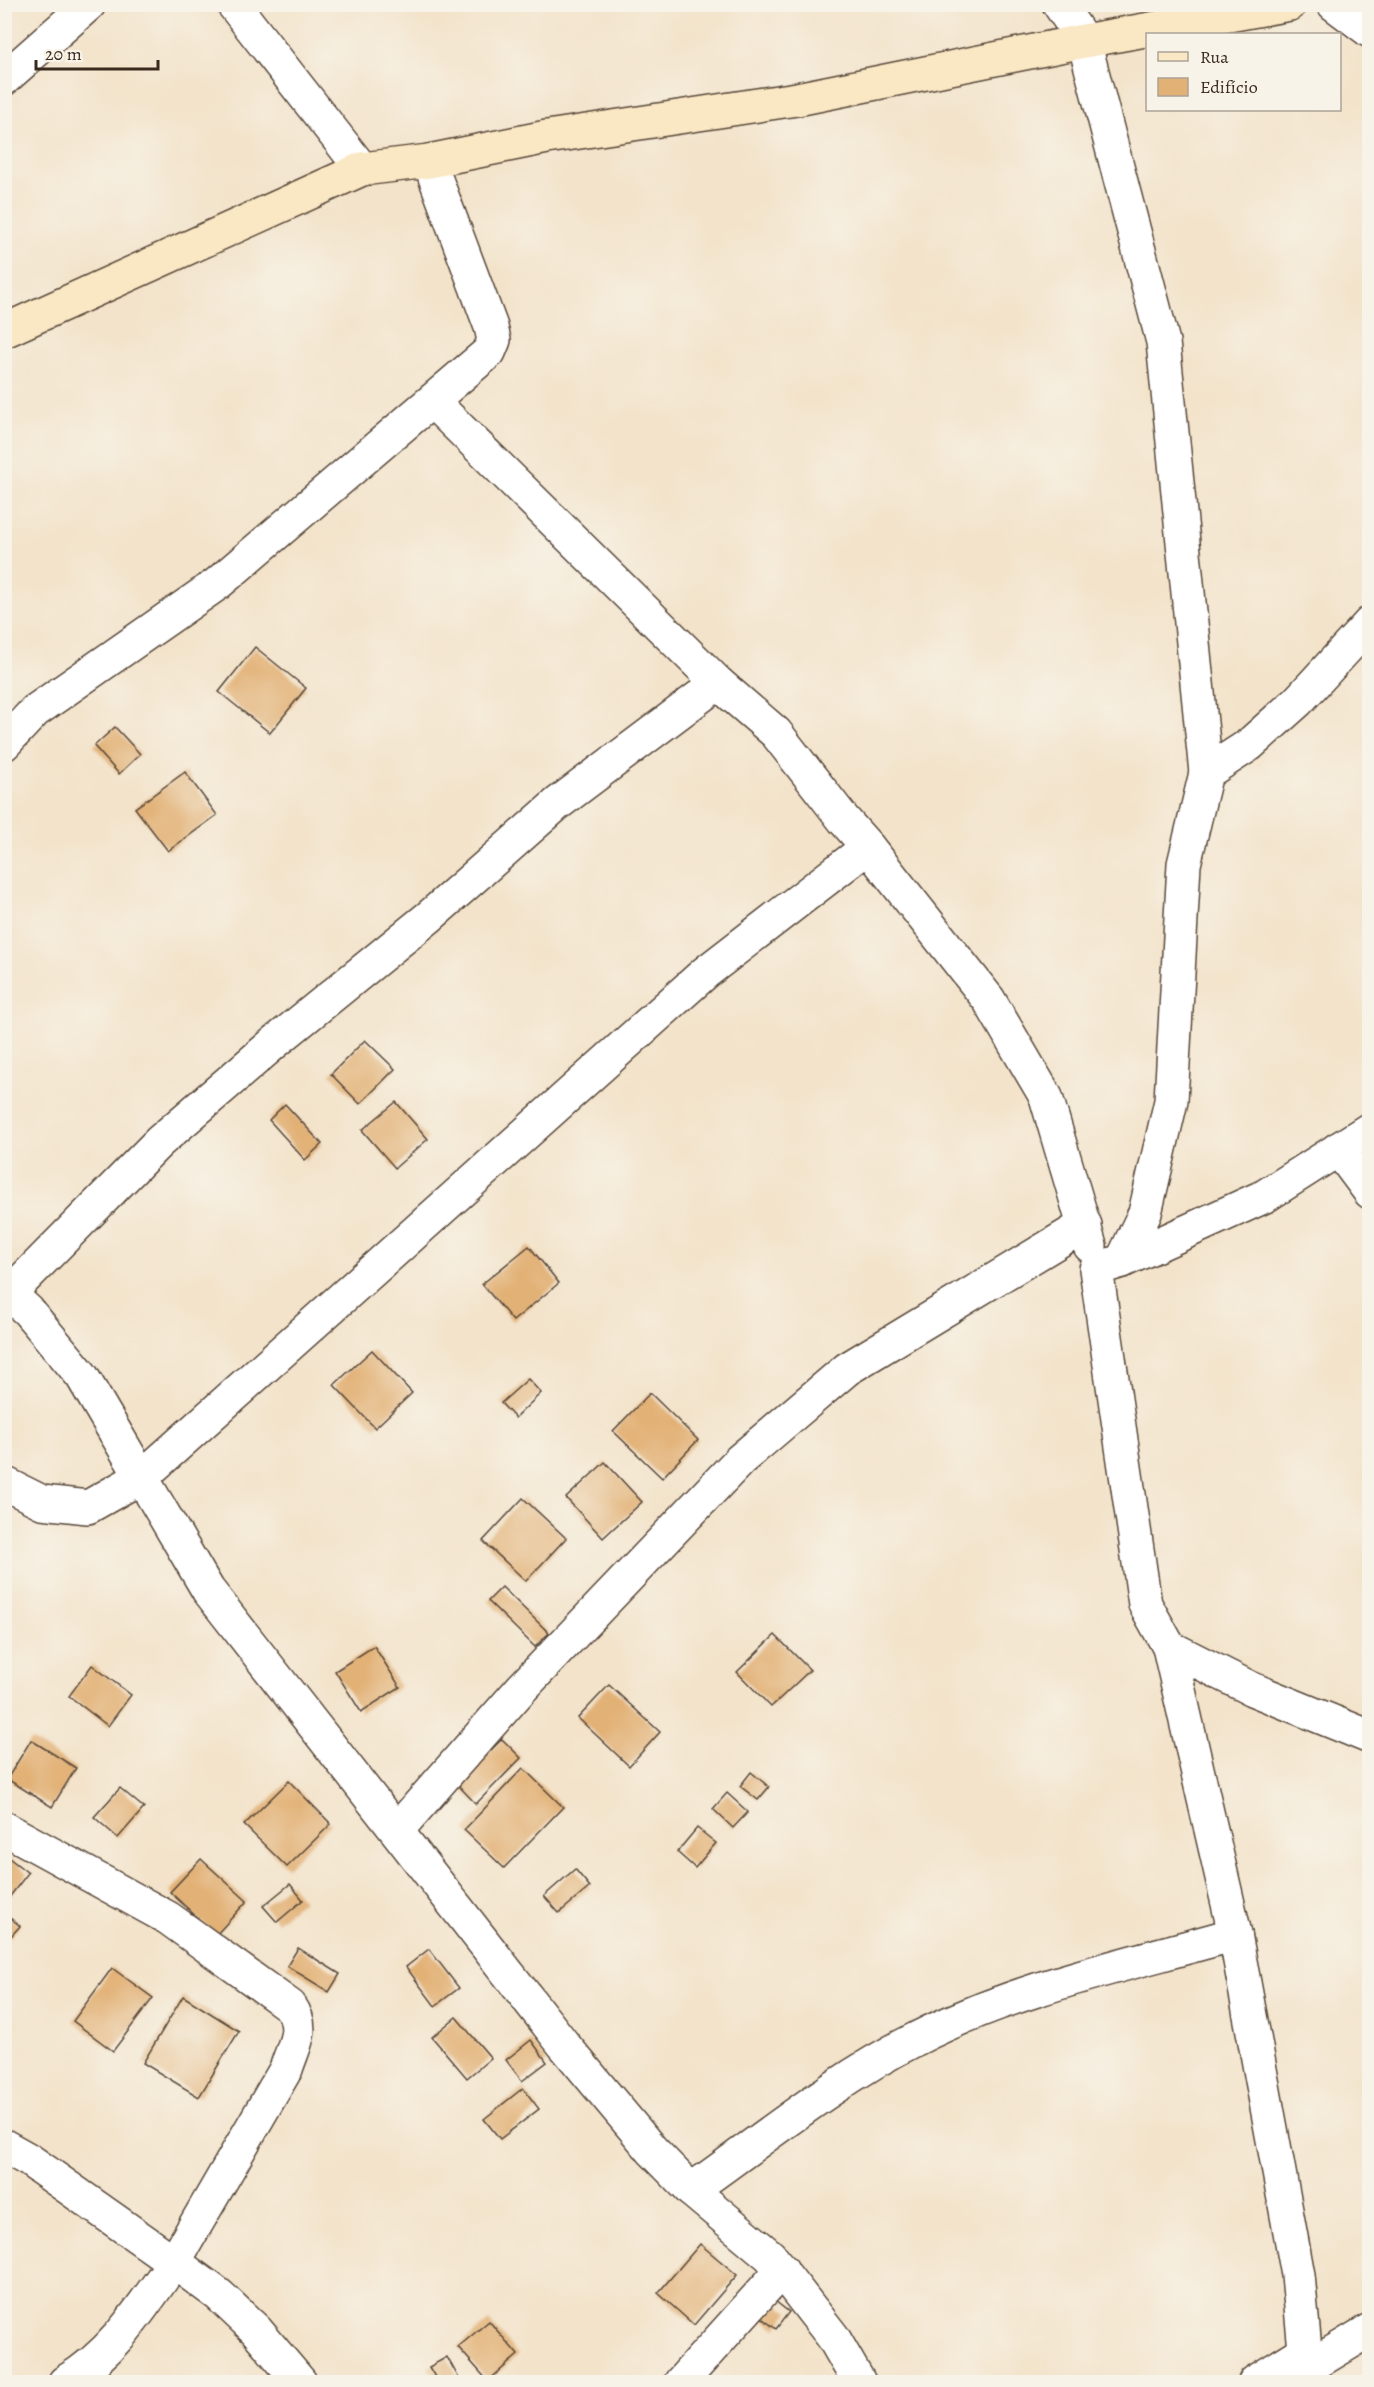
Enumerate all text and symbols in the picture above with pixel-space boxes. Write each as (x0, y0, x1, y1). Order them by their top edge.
scale bar (36, 33, 158, 71)
legend (1146, 33, 1341, 111)
text: 20 m (45, 42, 82, 66)
text: Rua (1200, 45, 1229, 69)
text: Edifício (1200, 75, 1258, 99)

